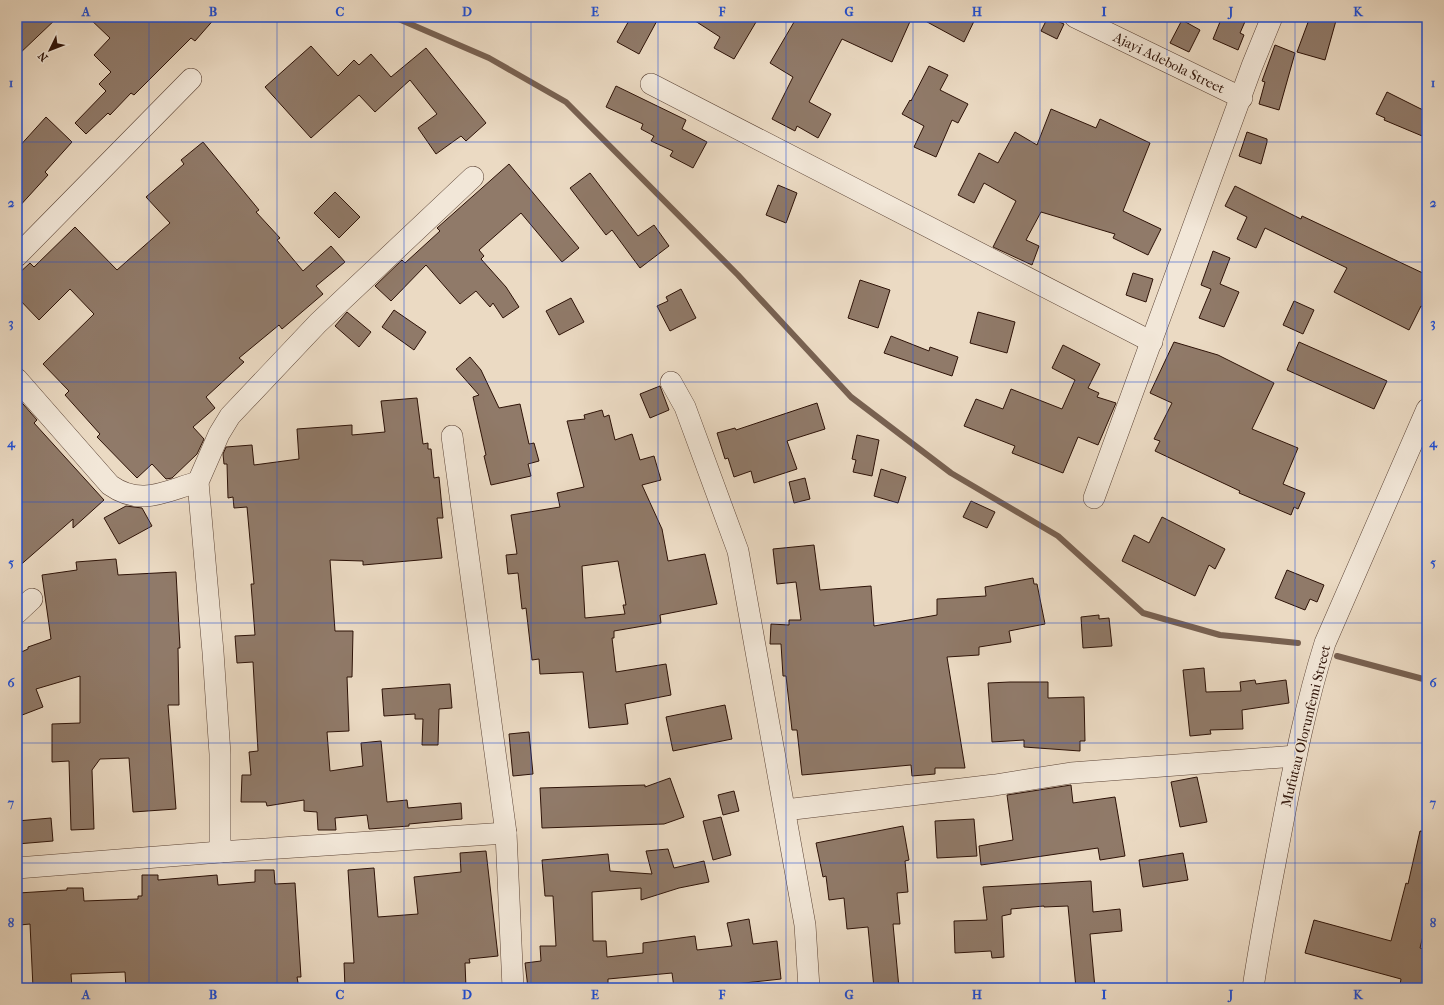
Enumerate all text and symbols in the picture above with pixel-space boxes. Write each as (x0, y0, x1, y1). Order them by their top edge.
text: A (81, 4, 91, 19)
text: B (209, 4, 218, 19)
text: C (336, 4, 345, 19)
text: D (462, 4, 472, 19)
text: E (591, 4, 599, 19)
text: F (718, 4, 726, 19)
text: G (844, 4, 854, 19)
text: H (972, 4, 983, 19)
text: I (1101, 4, 1107, 19)
text: J (1227, 4, 1234, 20)
text: K (1353, 4, 1364, 19)
street label: Ajayi Adebola Street (1110, 28, 1227, 97)
north arrow (30, 30, 70, 70)
text: N (35, 49, 51, 64)
text: 1 (9, 75, 14, 90)
text: 1 (1431, 75, 1436, 90)
text: 2 (8, 195, 15, 210)
text: 2 (1430, 195, 1437, 210)
text: 3 (8, 315, 14, 331)
text: 3 (1430, 315, 1436, 331)
text: 4 (6, 435, 16, 451)
text: 4 (1428, 435, 1438, 451)
text: 5 (8, 555, 14, 570)
text: 5 (1430, 555, 1436, 570)
street label: Mufutau Olorunfemi Street (1278, 643, 1334, 809)
text: 6 (7, 675, 15, 690)
text: 6 (1429, 675, 1437, 690)
text: 7 (7, 795, 15, 810)
text: 7 (1429, 795, 1437, 810)
text: 8 (8, 915, 15, 930)
text: 8 (1430, 915, 1437, 930)
text: A (81, 987, 91, 1002)
text: B (209, 987, 218, 1002)
text: C (336, 987, 345, 1002)
text: D (462, 987, 472, 1002)
text: E (591, 987, 599, 1002)
text: F (718, 987, 726, 1002)
text: G (844, 987, 854, 1002)
text: H (972, 987, 983, 1002)
text: I (1101, 987, 1107, 1002)
text: J (1227, 987, 1234, 1003)
text: K (1353, 987, 1364, 1002)

